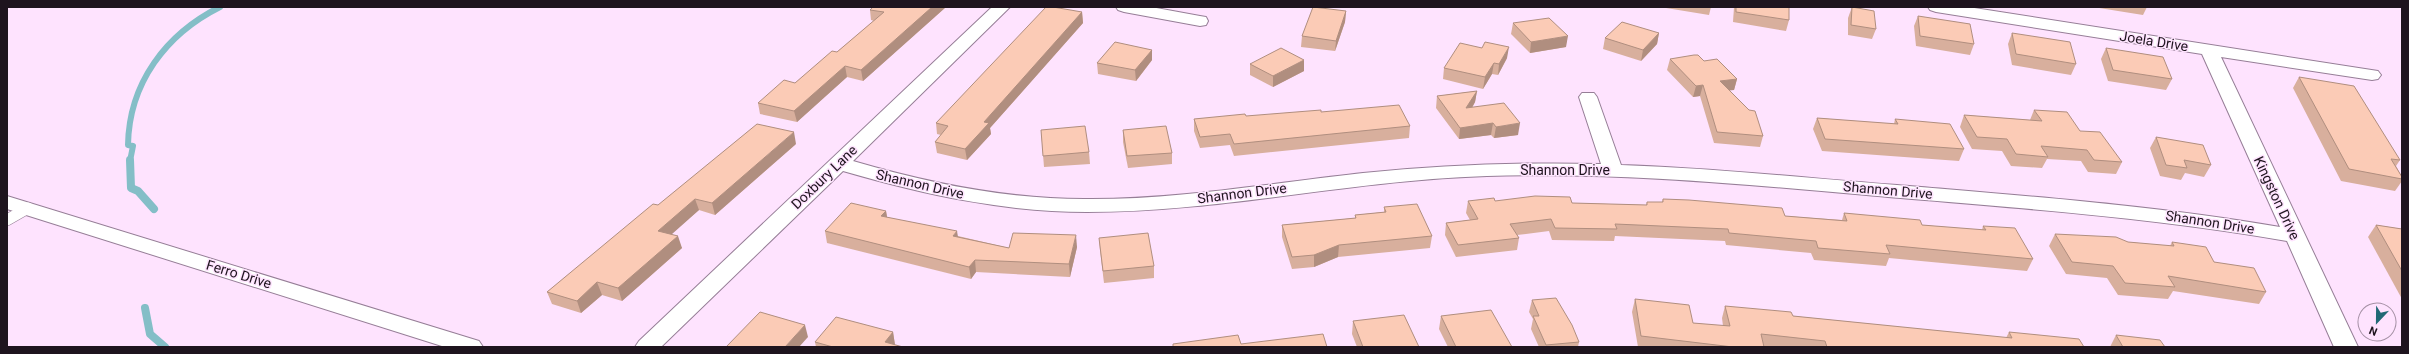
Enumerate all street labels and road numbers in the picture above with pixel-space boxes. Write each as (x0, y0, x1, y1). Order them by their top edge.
street label: Joela Drive (2119, 28, 2189, 54)
street label: Doxbury Lane (788, 142, 860, 212)
street label: Kingston Drive (2251, 154, 2303, 242)
street label: Shannon Drive (1520, 162, 1610, 178)
street label: Shannon Drive (874, 166, 966, 202)
street label: Shannon Drive (1843, 178, 1933, 202)
street label: Shannon Drive (1196, 180, 1288, 206)
street label: Shannon Drive (2164, 207, 2256, 237)
street label: Ferro Drive (204, 257, 274, 291)

